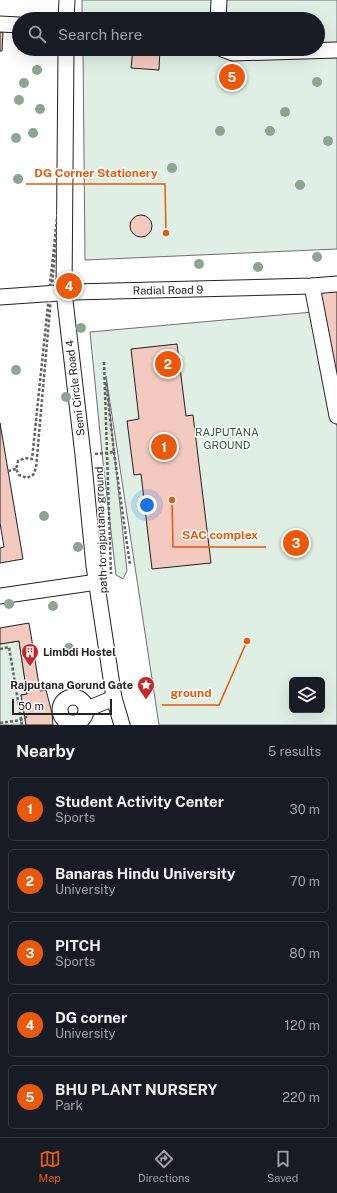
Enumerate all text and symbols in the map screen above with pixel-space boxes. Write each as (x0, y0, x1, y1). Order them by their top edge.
search box (12, 12, 325, 56)
icon: search (26, 23, 48, 45)
text: Search here (58, 26, 142, 43)
pin: 5 (219, 62, 245, 92)
callout: DG Corner Stationery (26, 160, 165, 184)
text: DG Corner Stationery (34, 166, 158, 180)
pin: 4 (56, 271, 82, 301)
street label: Radial Road 9 (133, 283, 203, 297)
street label: Semi Circle Road 4 (63, 339, 87, 437)
pin: 2 (155, 349, 181, 379)
park label: RAJPUTANA GROUND (195, 426, 259, 451)
pin: 1 (151, 432, 177, 462)
street label: path to rajputana ground (93, 466, 109, 594)
your location (137, 495, 157, 515)
callout: SAC complex (173, 523, 266, 547)
text: SAC complex (182, 528, 258, 542)
pin: 3 (283, 528, 309, 558)
building icon: Limbdi Hostel (20, 642, 40, 667)
place label: Limbdi Hostel (43, 646, 116, 658)
place icon: Rajputana Gorund Gate (136, 675, 156, 700)
map controls (289, 677, 325, 713)
button: layers (289, 677, 325, 713)
place label: Rajputana Gorund Gate (10, 679, 133, 691)
callout: ground (162, 681, 219, 705)
text: ground (171, 686, 211, 700)
scale bar (12, 697, 112, 716)
text: 50 m (18, 700, 44, 712)
text: Nearby (16, 741, 75, 761)
text: 5 results (268, 744, 321, 759)
text: Student Activity Center (55, 793, 224, 810)
text: 1 (27, 802, 33, 817)
text: 30 m (290, 802, 320, 817)
text: Sports (55, 810, 95, 825)
text: Banaras Hindu University (55, 865, 235, 882)
text: 2 (26, 874, 34, 889)
text: 70 m (290, 874, 320, 889)
text: University (55, 882, 115, 897)
text: PITCH (55, 937, 101, 954)
text: 3 (26, 946, 34, 961)
text: 80 m (289, 946, 320, 961)
text: Sports (55, 954, 95, 969)
text: DG corner (55, 1009, 127, 1026)
text: 4 (26, 1018, 34, 1033)
text: 120 m (285, 1018, 320, 1033)
text: University (55, 1026, 115, 1041)
text: BHU PLANT NURSERY (55, 1081, 218, 1098)
text: 5 (26, 1090, 34, 1105)
text: 220 m (282, 1090, 320, 1105)
text: Park (55, 1098, 83, 1113)
tab: Map (39, 1148, 61, 1184)
tab: Directions (138, 1148, 190, 1184)
tab: Saved (267, 1148, 298, 1184)

